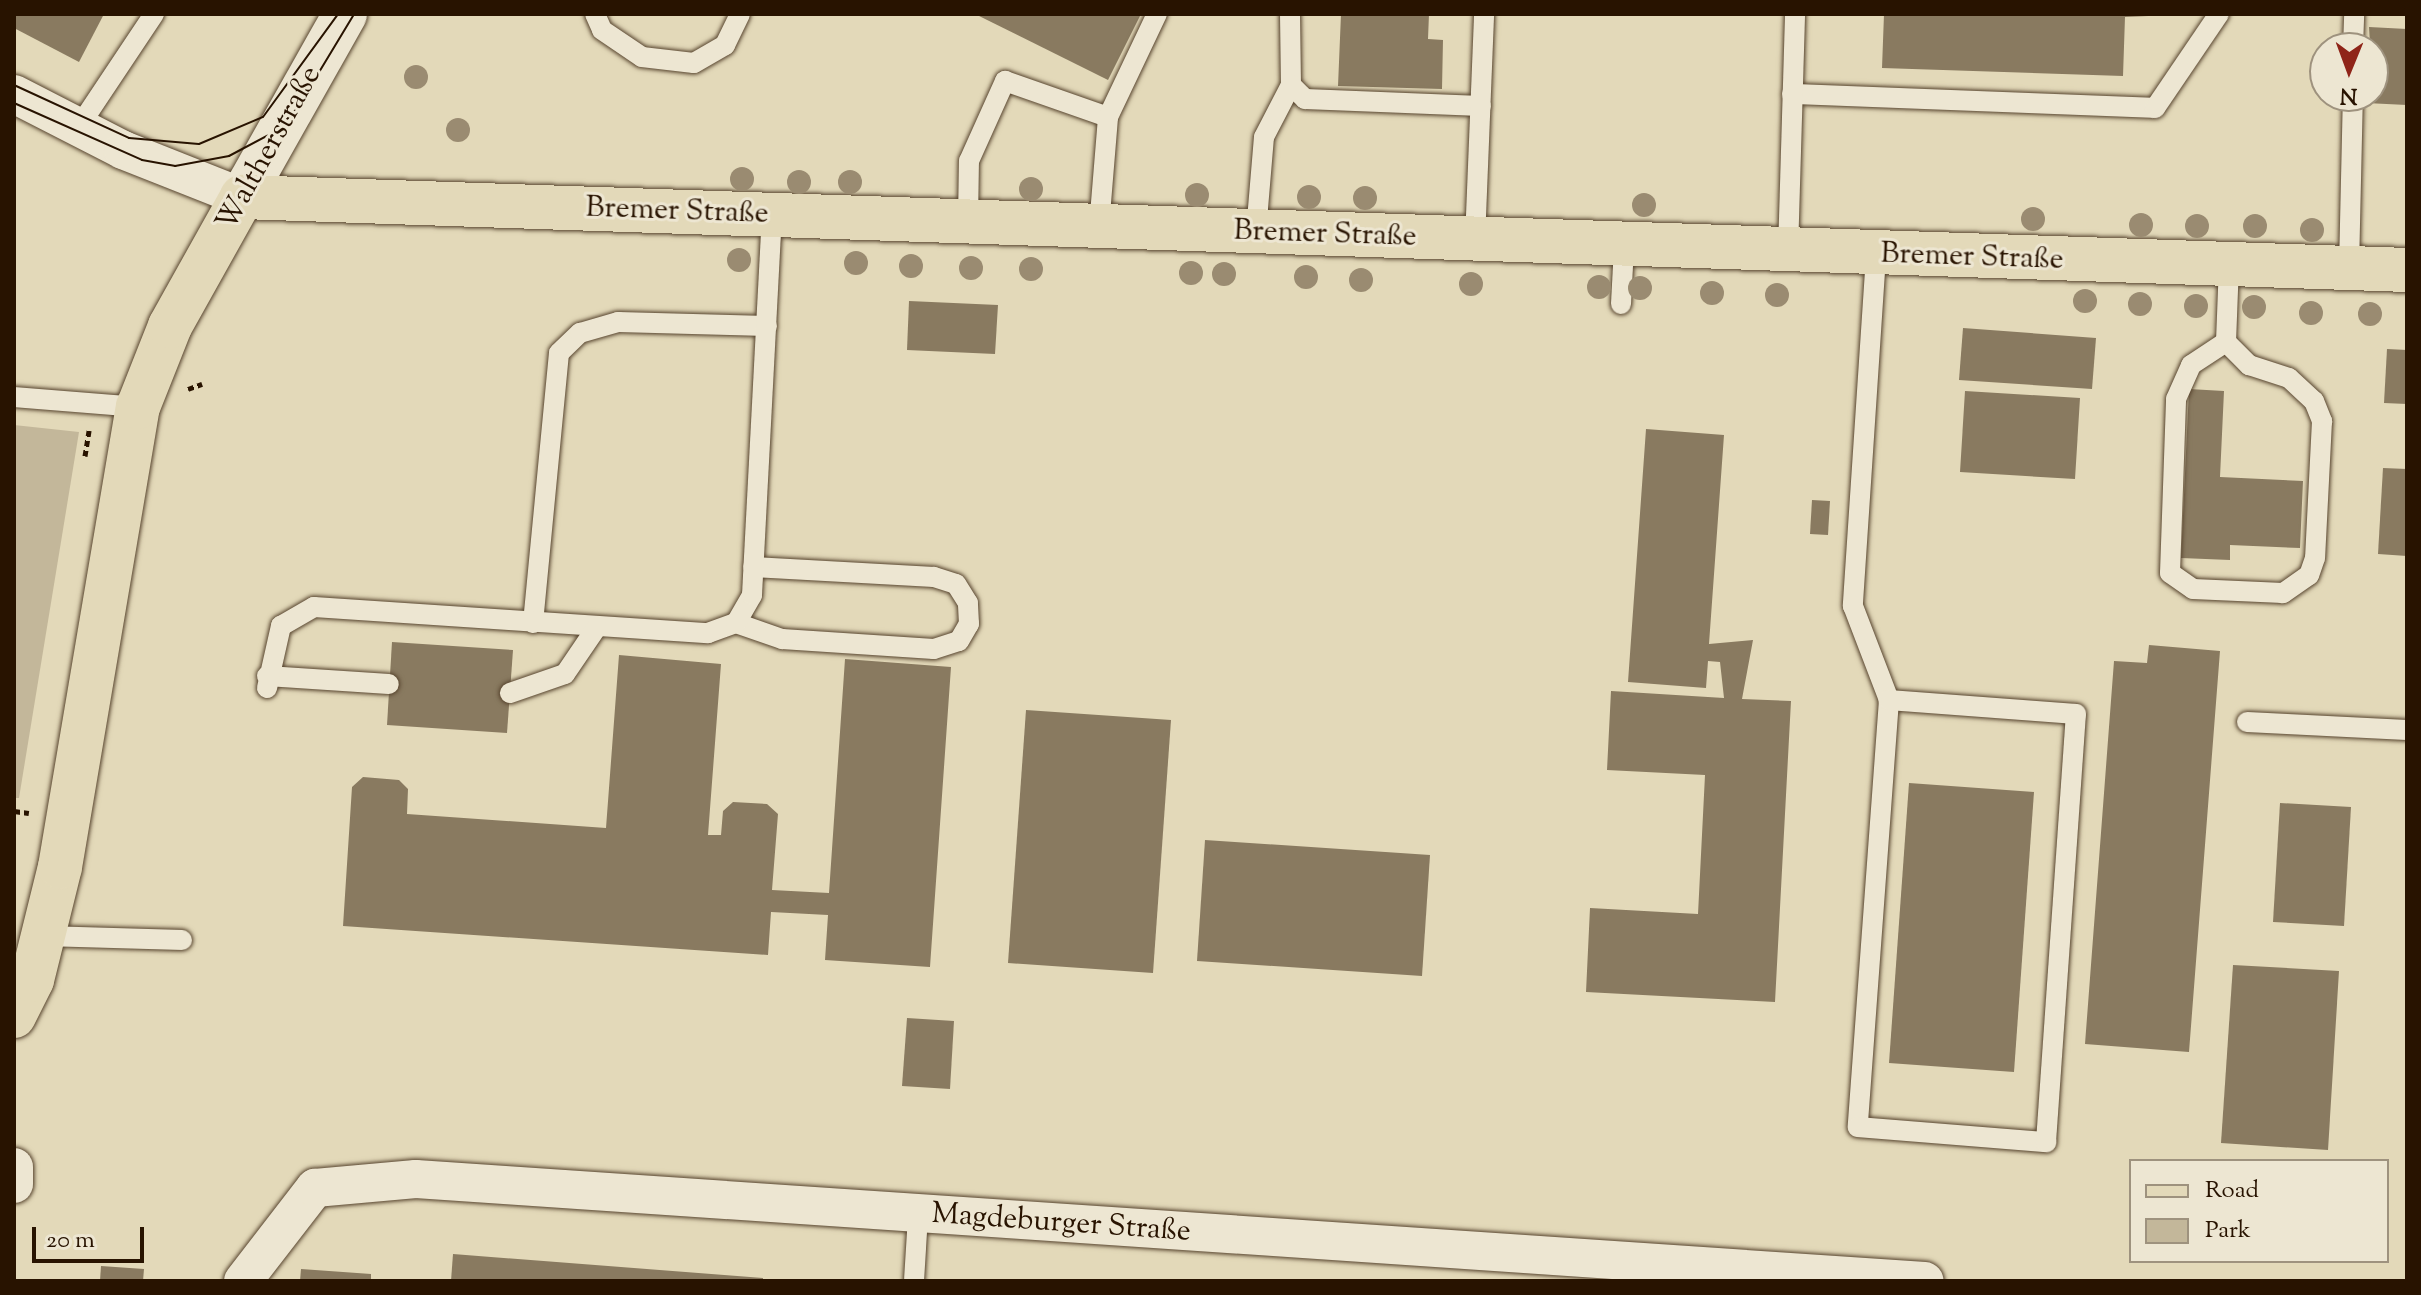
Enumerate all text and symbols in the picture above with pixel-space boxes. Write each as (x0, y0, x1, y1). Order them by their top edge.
north arrow (2309, 32, 2389, 112)
street label: Waltherstraße (210, 60, 330, 238)
text: N (2340, 78, 2358, 110)
street label: Bremer Straße (585, 191, 769, 233)
street label: Bremer Straße (1233, 214, 1417, 256)
street label: Bremer Straße (1880, 237, 2064, 279)
legend (2129, 1159, 2389, 1263)
text: Road (2205, 1174, 2259, 1208)
street label: Magdeburger Straße (930, 1197, 1192, 1251)
scale bar (36, 1211, 148, 1261)
text: Park (2205, 1214, 2251, 1248)
text: 20 m (46, 1224, 95, 1258)

